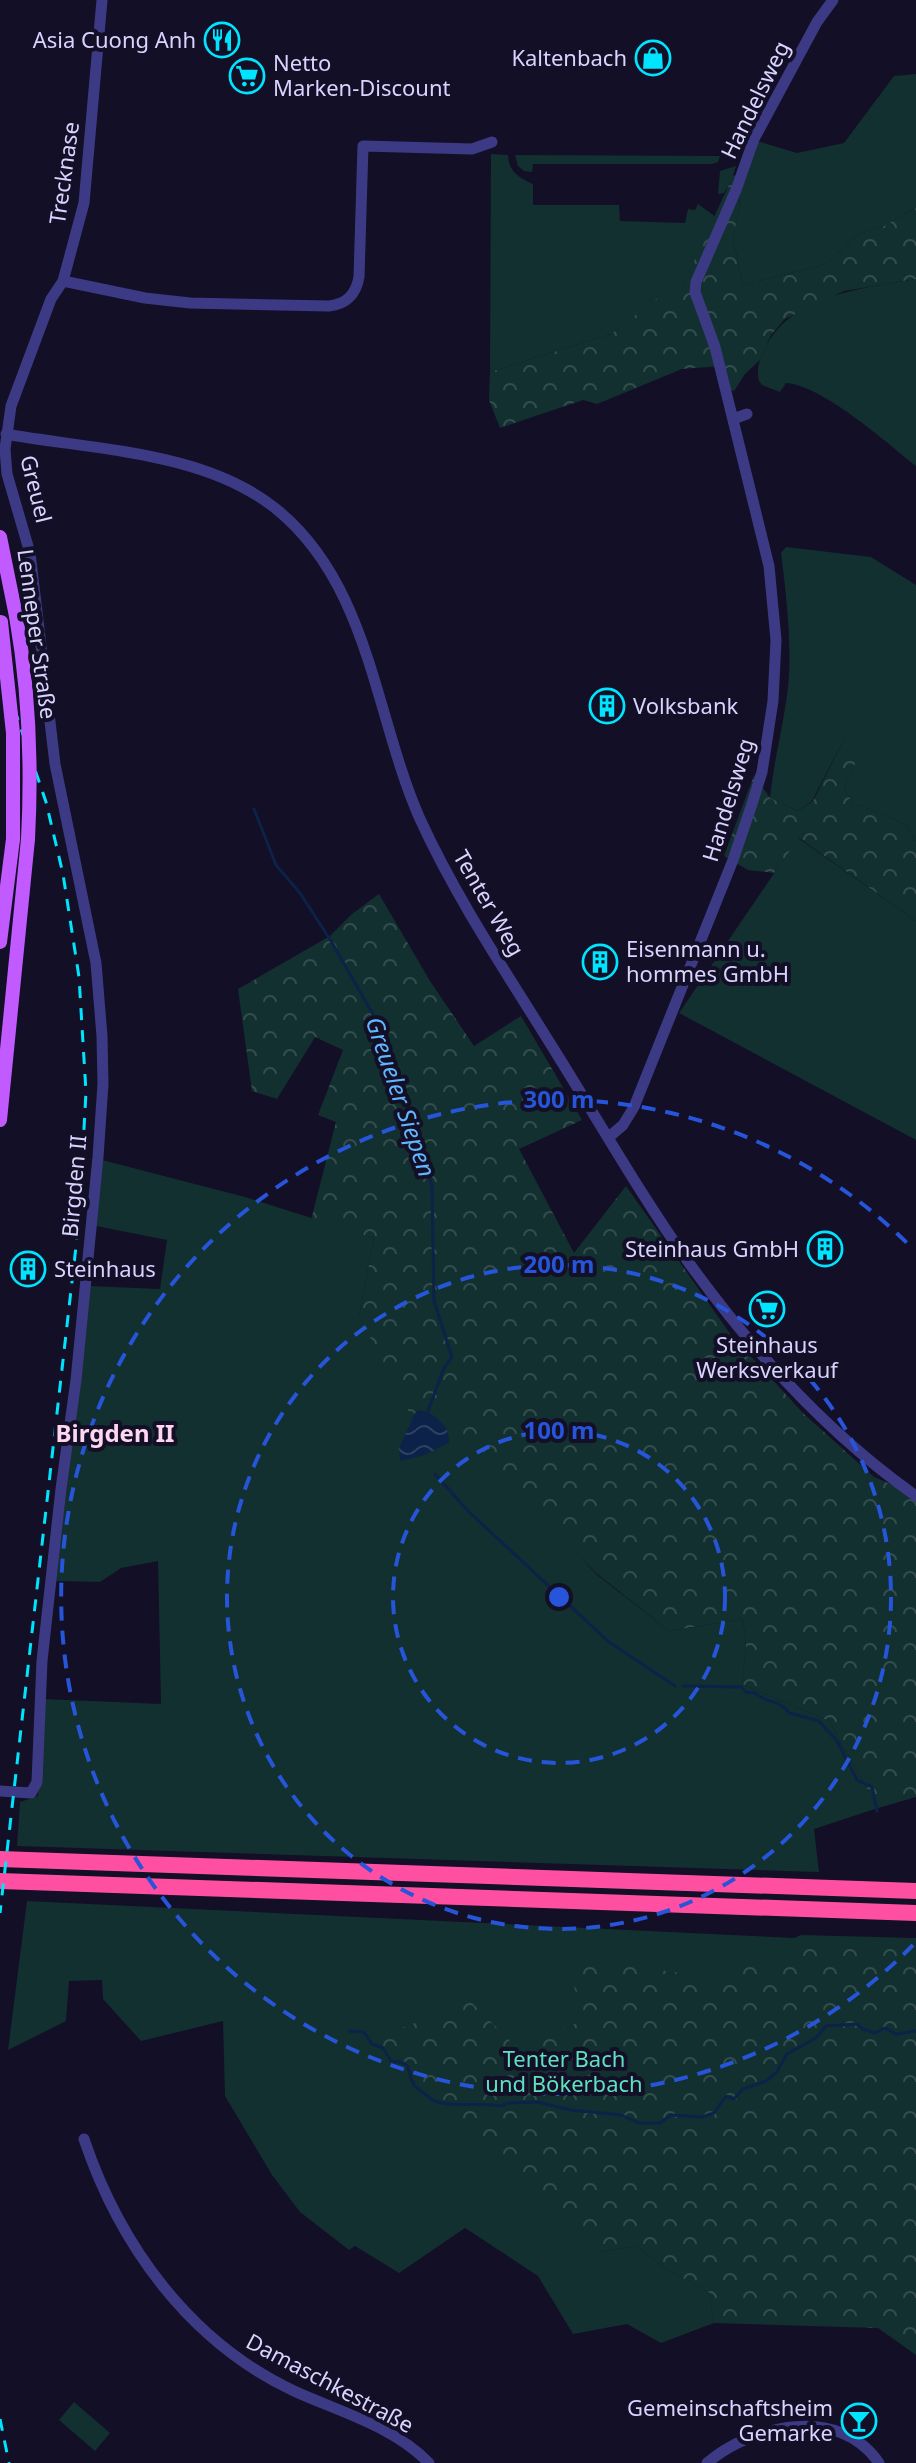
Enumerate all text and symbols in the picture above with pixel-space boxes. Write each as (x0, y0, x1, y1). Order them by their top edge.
restaurant icon: Asia Cuong Anh (203, 21, 241, 59)
place label: Asia Cuong Anh (33, 24, 196, 54)
street label: Handelsweg (713, 36, 796, 163)
shop icon: Kaltenbach (634, 39, 672, 77)
place label: Kaltenbach (511, 42, 627, 72)
place label: Netto Marken-Discount (273, 47, 451, 102)
supermarket icon: Netto Marken-Discount (228, 57, 266, 95)
street label: Trecknase (41, 120, 85, 226)
street label: Greuel (14, 452, 60, 526)
street label: Lenneper Straße (11, 547, 65, 721)
building icon: Volksbank (588, 687, 626, 725)
place label: Volksbank (633, 690, 739, 720)
street label: Handelsweg (694, 734, 760, 865)
street label: Tenter Weg (447, 844, 532, 961)
place label: Eisenmann u. hommes GmbH (626, 933, 789, 988)
building icon: Eisenmann u. hommes GmbH (581, 943, 619, 981)
water label: Greueler Siepen (359, 1012, 444, 1181)
text: 300 m (524, 1082, 594, 1115)
street label: Birgden II (54, 1134, 92, 1238)
building icon: Steinhaus GmbH (806, 1230, 844, 1268)
place label: Steinhaus GmbH (625, 1233, 799, 1263)
text: 200 m (524, 1247, 594, 1280)
building icon: Steinhaus (9, 1250, 47, 1288)
place label: Steinhaus (54, 1253, 156, 1283)
supermarket icon: Steinhaus Werksverkauf (748, 1290, 786, 1328)
place label: Steinhaus Werksverkauf (696, 1329, 839, 1384)
text: 100 m (524, 1413, 594, 1446)
district label: Birgden II (56, 1416, 174, 1449)
centre of rings (545, 1583, 573, 1611)
park label: Tenter Bach und Bökerbach (485, 2043, 643, 2098)
street label: Damaschkestraße (241, 2325, 420, 2439)
place label: Gemeinschaftsheim Gemarke (627, 2392, 833, 2447)
bar icon: Gemeinschaftsheim Gemarke (840, 2402, 878, 2440)

